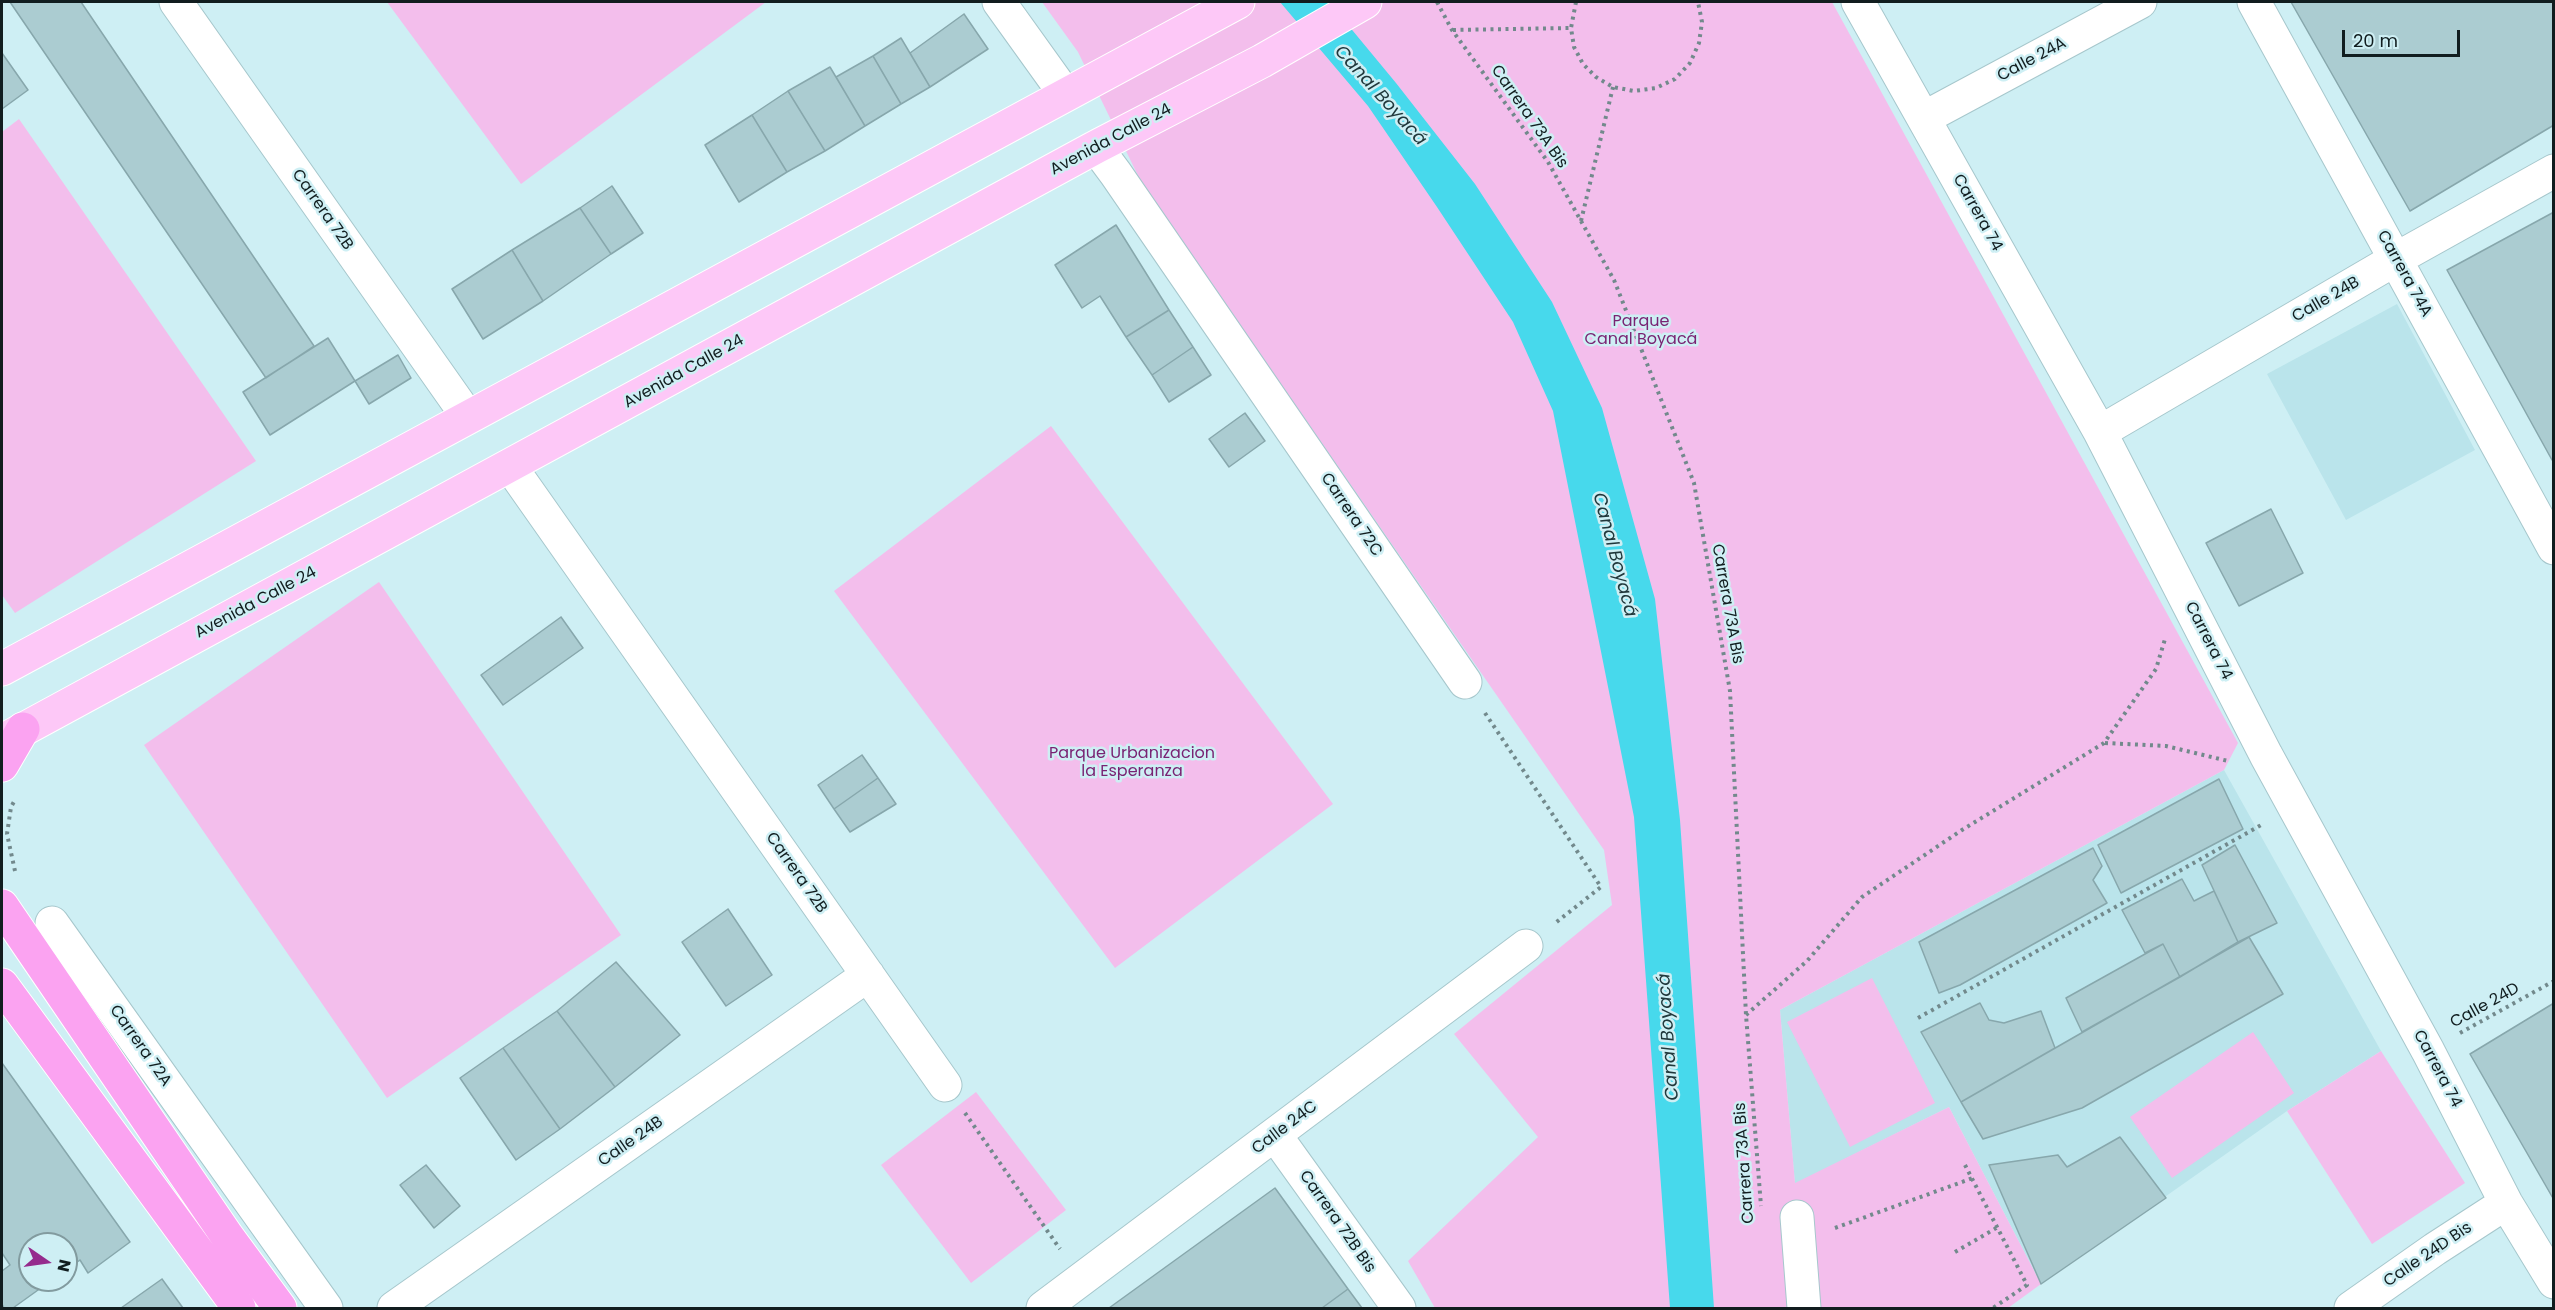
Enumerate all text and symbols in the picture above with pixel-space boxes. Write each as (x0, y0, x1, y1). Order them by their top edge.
scale bar (2345, 18, 2464, 56)
text: 20 m (2353, 28, 2398, 53)
street label: Calle 24A (1994, 34, 2070, 86)
water label: Canal Boyacá (1329, 41, 1431, 151)
street label: Carrera 73A Bis (1486, 62, 1572, 172)
street label: Avenida Calle 24 (1047, 100, 1175, 180)
street label: Carrera 72B (287, 166, 357, 254)
street label: Carrera 74 (1948, 171, 2006, 255)
street label: Carrera 74A (2372, 228, 2436, 320)
street label: Calle 24B (2289, 273, 2363, 327)
park label: Parque Canal Boyacá (1585, 312, 1697, 350)
street label: Avenida Calle 24 (621, 331, 747, 413)
street label: Carrera 72C (1316, 470, 1386, 560)
water label: Canal Boyacá (1587, 491, 1641, 619)
street label: Carrera 73A Bis (1707, 543, 1747, 665)
street label: Avenida Calle 24 (192, 563, 320, 643)
street label: Carrera 74 (2180, 599, 2236, 683)
park label: Parque Urbanizacion la Esperanza (1049, 744, 1215, 782)
street label: Carrera 72B (761, 829, 831, 917)
water label: Canal Boyacá (1654, 973, 1684, 1101)
street label: Calle 24D (2447, 979, 2523, 1033)
street label: Carrera 72A (105, 1002, 175, 1090)
street label: Carrera 74 (2409, 1027, 2465, 1111)
street label: Calle 24C (1249, 1097, 1321, 1159)
street label: Carrera 73A Bis (1731, 1102, 1759, 1224)
street label: Calle 24B (595, 1113, 667, 1171)
street label: Carrera 72B Bis (1295, 1167, 1379, 1277)
street label: Calle 24D Bis (2380, 1218, 2476, 1292)
north arrow (18, 1232, 78, 1292)
text: N (52, 1257, 77, 1274)

